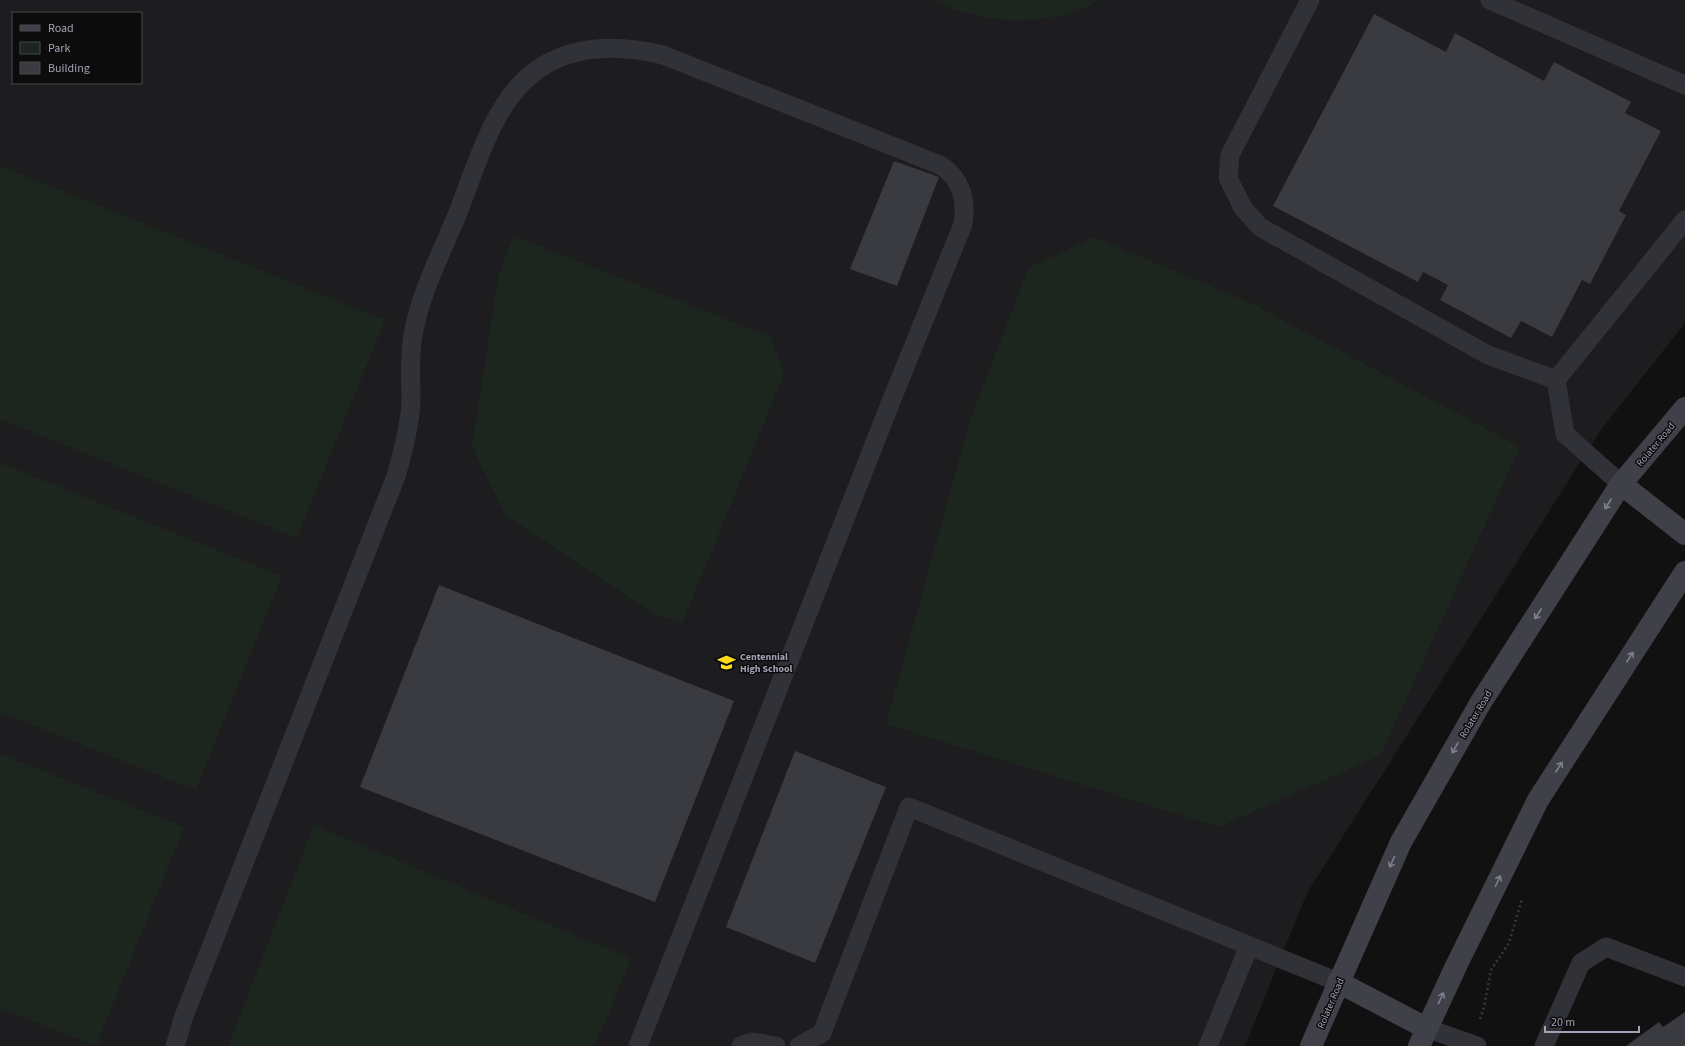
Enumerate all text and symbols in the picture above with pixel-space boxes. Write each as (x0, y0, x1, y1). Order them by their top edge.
legend (12, 12, 142, 84)
text: Road (48, 20, 74, 37)
text: Park (48, 40, 70, 57)
text: Building (48, 60, 90, 77)
street label: Rolater Road (1633, 420, 1678, 470)
one-way arrow (1604, 498, 1612, 510)
one-way arrow (1534, 608, 1542, 619)
place label: Centennial High School (740, 650, 793, 676)
school or university icon: Centennial High School (717, 652, 737, 672)
one-way arrow (1626, 652, 1634, 663)
street label: Rolater Road (1456, 688, 1496, 741)
one-way arrow (1450, 742, 1458, 754)
one-way arrow (1555, 761, 1563, 772)
one-way arrow (1388, 855, 1395, 867)
one-way arrow (1495, 875, 1502, 887)
street label: Rolater Road (1314, 976, 1348, 1031)
one-way arrow (1438, 992, 1445, 1004)
scale bar (1545, 1008, 1639, 1034)
text: 20 m (1551, 1014, 1575, 1031)

